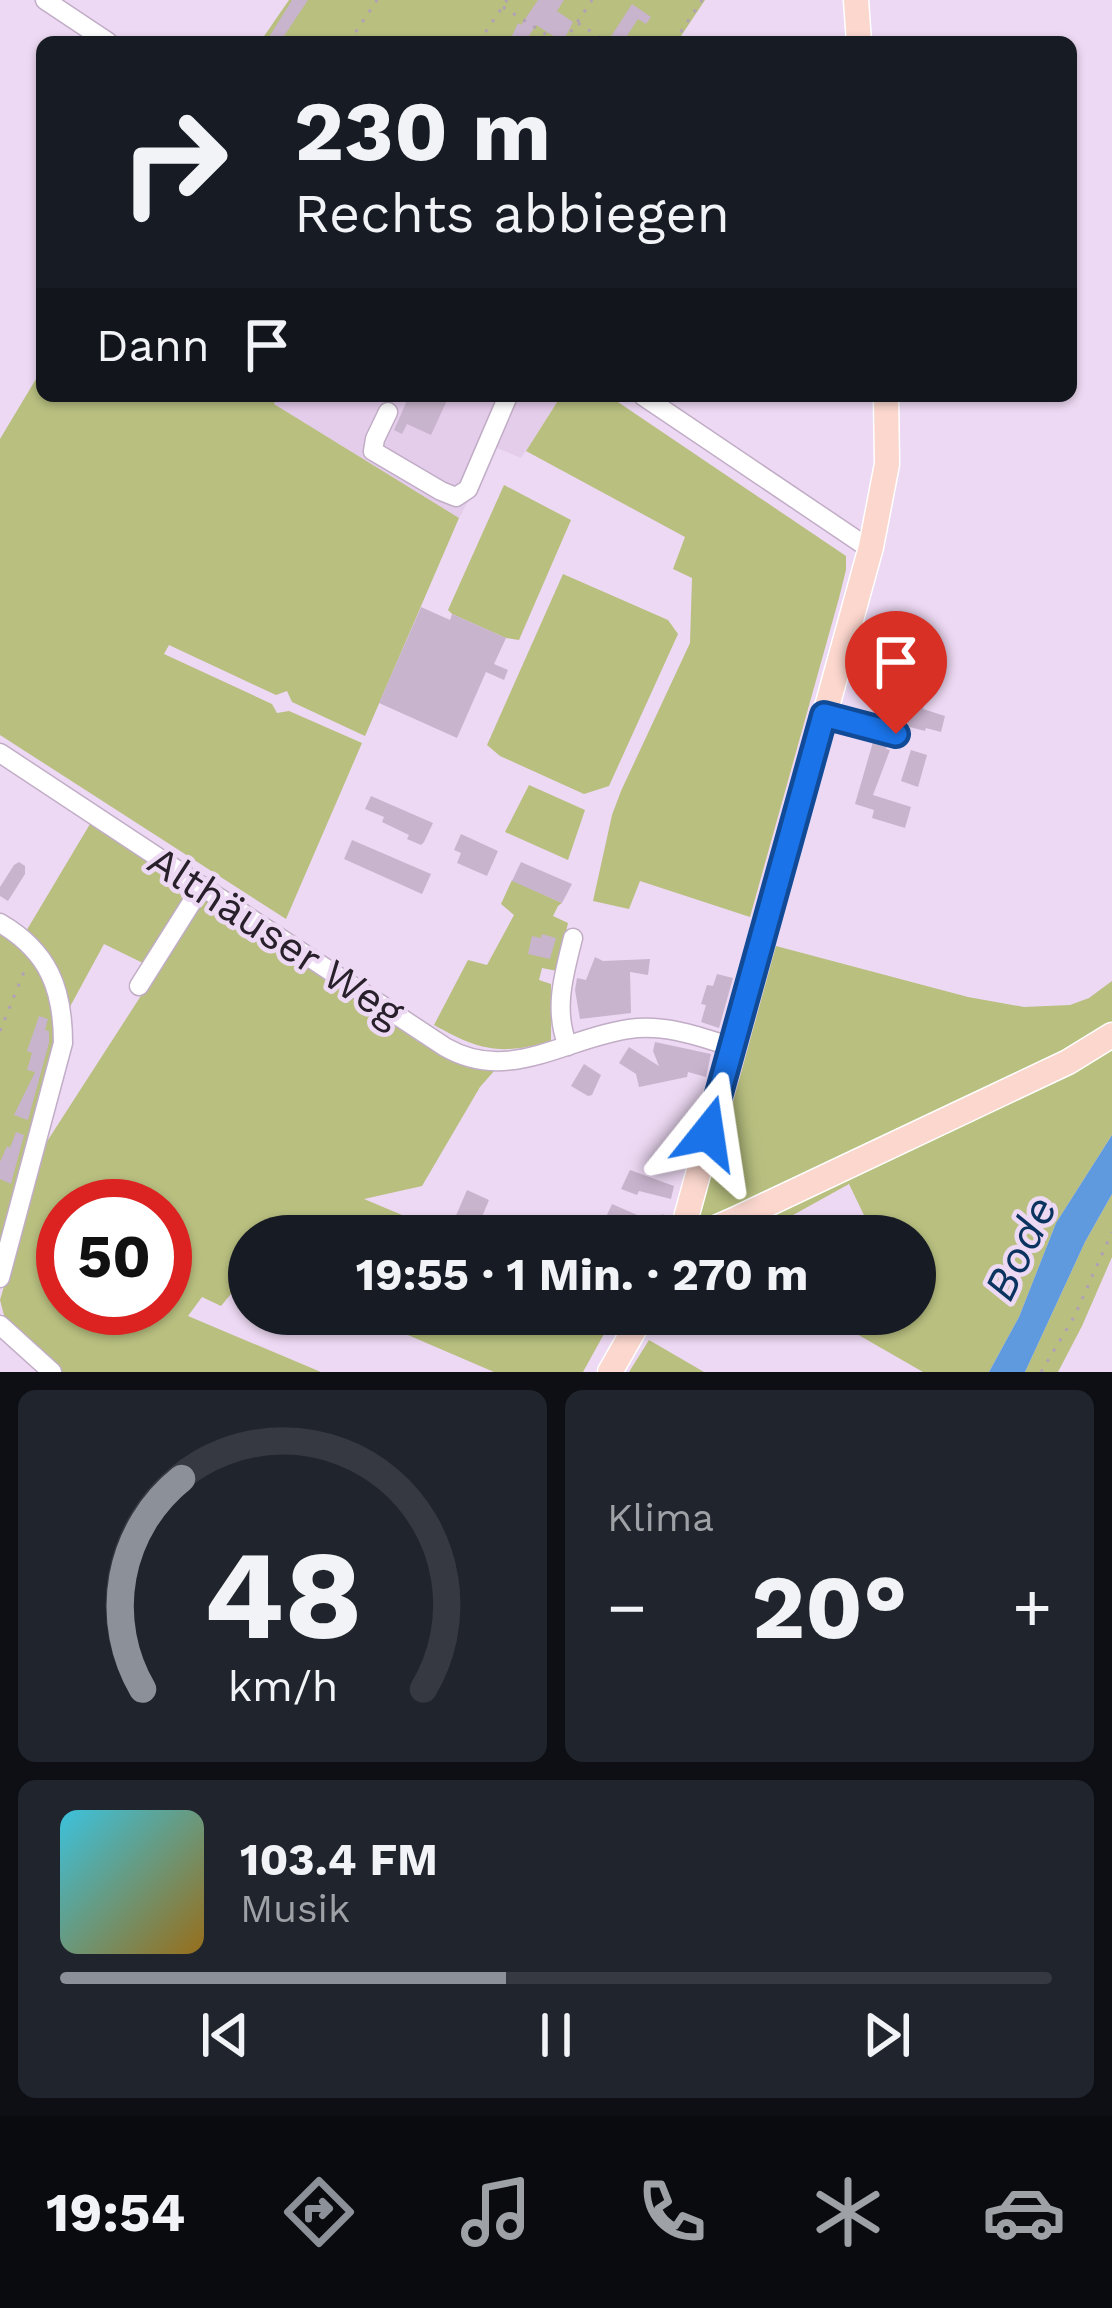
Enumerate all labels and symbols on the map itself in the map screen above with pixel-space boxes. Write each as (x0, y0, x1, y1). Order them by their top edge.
pin (845, 611, 947, 734)
street label: Althäuser Weg (139, 835, 413, 1037)
position arrow (645, 1070, 771, 1196)
speed limit sign: 50 (36, 1179, 192, 1335)
water label: Bode (972, 1187, 1068, 1309)

